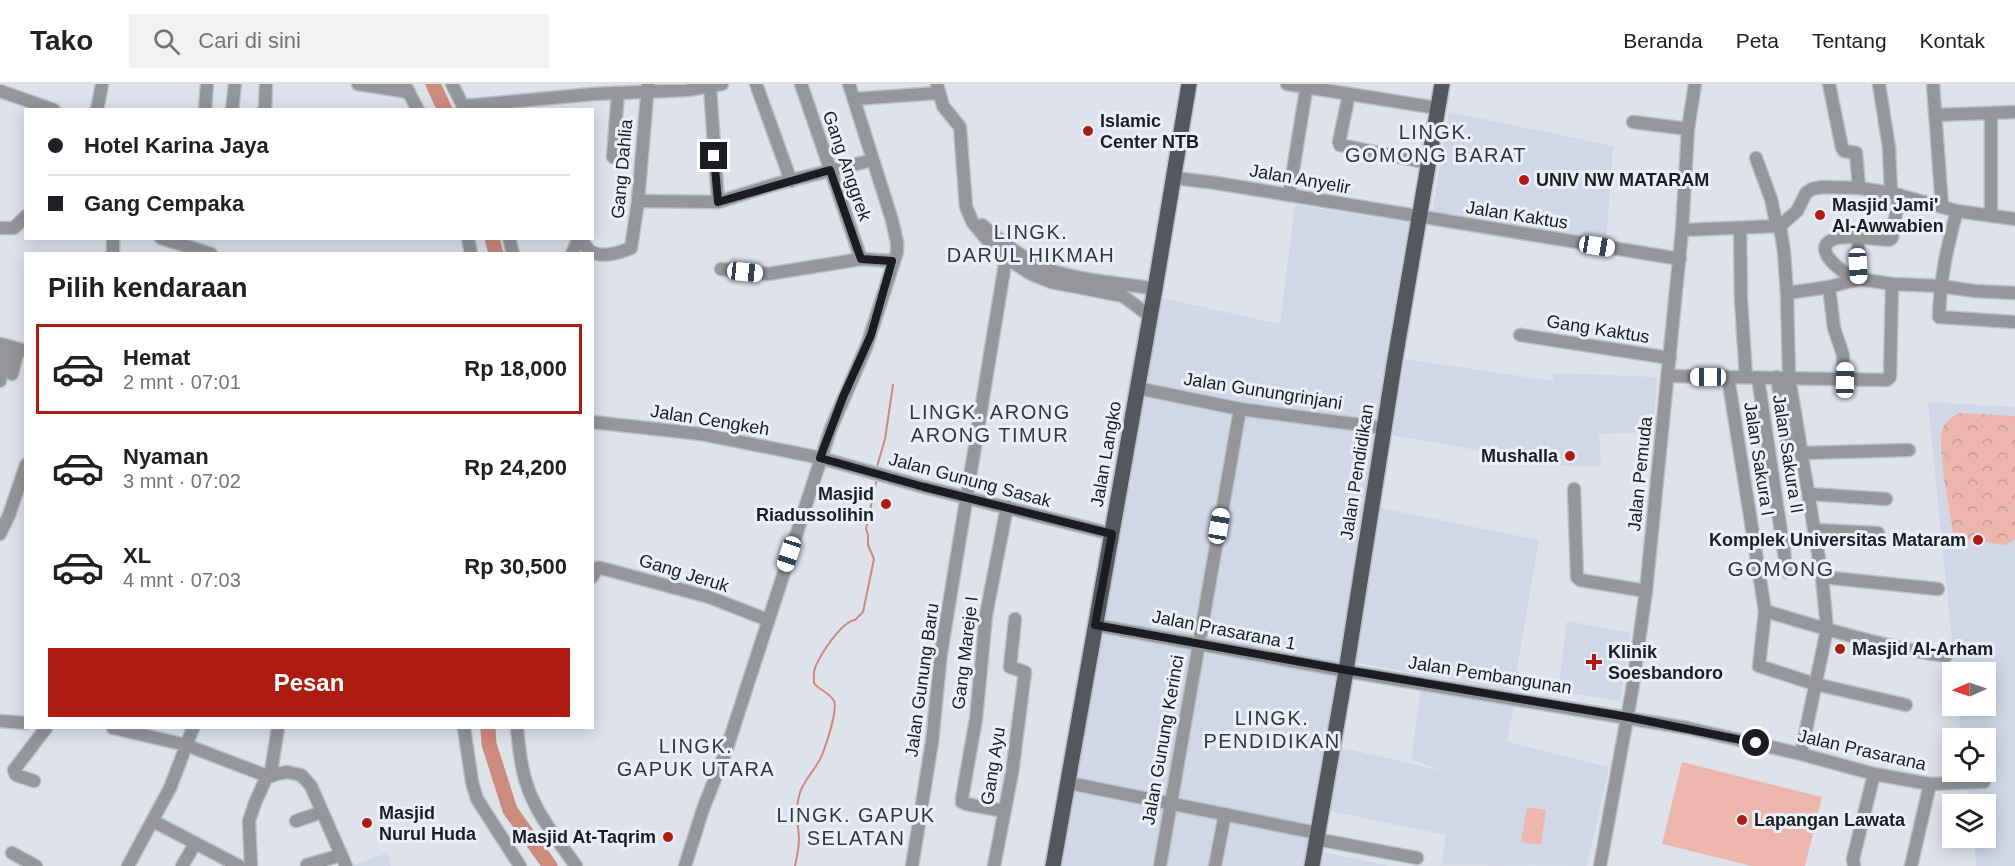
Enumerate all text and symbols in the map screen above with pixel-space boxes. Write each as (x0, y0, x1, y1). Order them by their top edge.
search box (129, 14, 549, 68)
text: Tako (30, 25, 93, 56)
icon: search (150, 25, 183, 58)
text: Cari di sini (198, 28, 301, 53)
text: Beranda (1623, 29, 1703, 52)
text: Peta (1736, 29, 1779, 52)
text: Tentang (1812, 29, 1887, 52)
text: Kontak (1920, 29, 1985, 52)
street label: Gang Anggrek (819, 108, 876, 225)
place label: Islamic Center NTB (1100, 111, 1199, 152)
street label: Gang Dahlia (608, 117, 636, 220)
district label: LINGK. GOMONG BARAT (1345, 121, 1527, 166)
marker: Islamic Center NTB (1081, 124, 1095, 138)
text: Hotel Karina Jaya (84, 133, 269, 158)
route end (700, 142, 727, 169)
street label: Jalan Anyelir (1248, 160, 1352, 198)
place label: UNIV NW MATARAM (1536, 170, 1709, 190)
marker: UNIV NW MATARAM (1517, 173, 1531, 187)
text: Gang Cempaka (84, 191, 244, 216)
place label: Masjid Jami' Al-Awwabien (1832, 195, 1944, 236)
street label: Jalan Kaktus (1465, 197, 1569, 233)
marker: Masjid Jami' Al-Awwabien (1813, 208, 1827, 222)
district label: LINGK. DARUL HIKMAH (947, 221, 1115, 266)
car (1578, 234, 1616, 258)
car (1848, 248, 1868, 284)
car (726, 261, 764, 283)
text: Pilih kendaraan (48, 273, 248, 303)
street label: Gang Kaktus (1545, 311, 1651, 347)
icon: car (51, 342, 105, 396)
text: Hemat (123, 345, 190, 370)
text: Rp 18,000 (464, 356, 567, 381)
car (1836, 362, 1854, 398)
car (1690, 368, 1726, 386)
street label: Jalan Gunungrinjani (1182, 369, 1344, 413)
text: 2 mnt · 07:01 (123, 371, 241, 393)
street label: Jalan Sakura II (1769, 393, 1807, 515)
street label: Jalan Langko (1087, 400, 1125, 508)
street label: Jalan Cengkeh (649, 401, 771, 439)
district label: LINGK. ARONG ARONG TIMUR (909, 401, 1071, 446)
street label: Jalan Sakura I (1740, 401, 1778, 517)
street label: Jalan Pendidikan (1336, 403, 1378, 541)
street label: Jalan Pemuda (1624, 415, 1656, 532)
icon: car (51, 441, 105, 495)
text: Nyaman (123, 444, 209, 469)
place label: Mushalla (1481, 446, 1559, 466)
street label: Jalan Gunung Sasak (887, 449, 1054, 512)
marker: Mushalla (1563, 449, 1577, 463)
text: Rp 24,200 (464, 455, 567, 480)
text: 3 mnt · 07:02 (123, 470, 241, 492)
place label: Masjid Riadussolihin (756, 484, 874, 525)
marker: Masjid Riadussolihin (879, 497, 893, 511)
car (1207, 507, 1231, 545)
place label: Komplek Universitas Mataram (1709, 530, 1966, 550)
marker: Komplek Universitas Mataram (1971, 533, 1985, 547)
car (775, 534, 803, 574)
icon: car (51, 540, 105, 594)
text: XL (123, 543, 151, 568)
street label: Gang Jeruk (637, 550, 732, 596)
text: Rp 30,500 (464, 554, 567, 579)
district label: GOMONG (1728, 557, 1835, 580)
text: 4 mnt · 07:03 (123, 569, 241, 591)
street label: Gang Mareje I (948, 595, 982, 711)
street label: Jalan Gunung Baru (901, 602, 943, 758)
street label: Jalan Prasarana 1 (1150, 606, 1298, 654)
place label: Masjid Al-Arham (1852, 639, 1993, 659)
place label: Klinik Soesbandoro (1608, 642, 1723, 683)
marker: Masjid Al-Arham (1833, 642, 1847, 656)
button: Pesan (48, 648, 570, 717)
street label: Jalan Pembangunan (1407, 652, 1573, 698)
marker: Klinik Soesbandoro (1585, 653, 1603, 671)
street label: Jalan Gunung Kerinci (1138, 654, 1188, 826)
north arrow (1942, 662, 1996, 716)
map controls (1942, 662, 1996, 848)
district label: LINGK. PENDIDIKAN (1203, 707, 1341, 752)
street label: Gang Ayu (977, 726, 1009, 806)
street label: Jalan Prasarana (1796, 726, 1929, 775)
button: locate (1942, 728, 1996, 782)
route start (1742, 729, 1769, 756)
district label: LINGK. GAPUK UTARA (617, 735, 775, 780)
button: layers (1942, 794, 1996, 848)
place label: Masjid Nurul Huda (379, 803, 477, 844)
district label: LINGK. GAPUK SELATAN (776, 804, 936, 849)
place label: Lapangan Lawata (1754, 810, 1906, 830)
marker: Lapangan Lawata (1735, 813, 1749, 827)
marker: Masjid Nurul Huda (360, 816, 374, 830)
place label: Masjid At-Taqrim (512, 827, 656, 847)
marker: Masjid At-Taqrim (661, 830, 675, 844)

